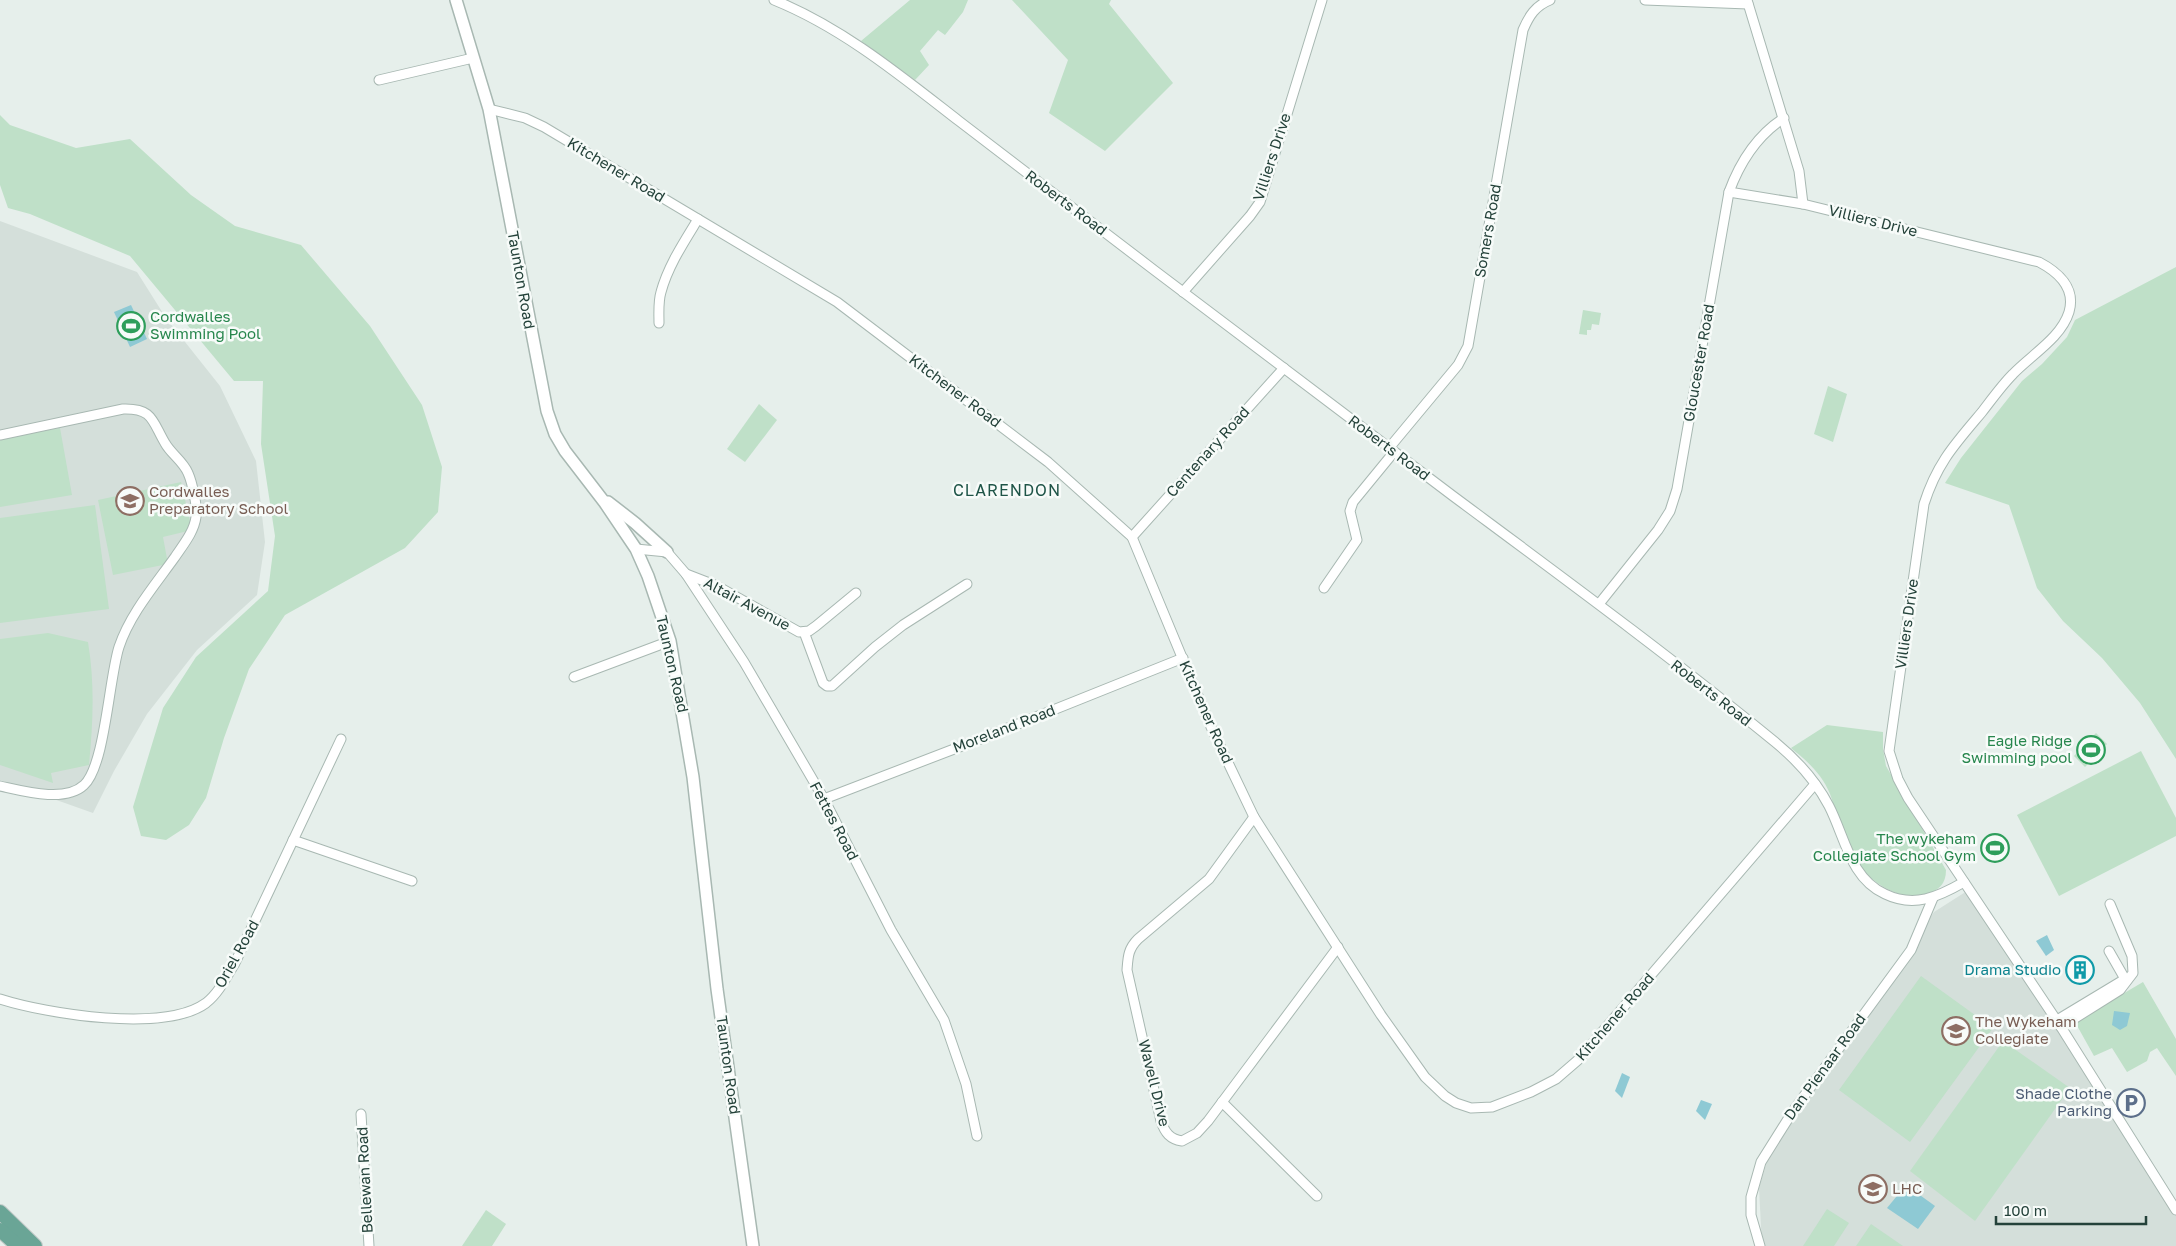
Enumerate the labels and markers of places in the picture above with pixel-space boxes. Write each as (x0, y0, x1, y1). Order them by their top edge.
place label: Cordwalles Swimming Pool (150, 307, 261, 342)
sports icon: Cordwalles Swimming Pool (116, 311, 146, 341)
place label: Cordwalles Preparatory School (149, 482, 288, 517)
school or university icon: Cordwalles Preparatory School (115, 486, 145, 516)
place label: Eagle Ridge Swimming pool (1962, 731, 2072, 766)
sports icon: Eagle Ridge Swimming pool (2076, 735, 2106, 765)
place label: The wykeham Collegiate School Gym (1813, 829, 1976, 864)
sports icon: The wykeham Collegiate School Gym (1980, 833, 2010, 863)
building icon: Drama Studio (2065, 955, 2095, 985)
place label: Drama Studio (1964, 960, 2061, 978)
place label: The Wykeham Collegiate (1975, 1012, 2077, 1047)
school or university icon: The Wykeham Collegiate (1941, 1016, 1971, 1046)
place label: Shade Clothe Parking (2015, 1084, 2112, 1119)
parking icon: Shade Clothe Parking (2116, 1088, 2146, 1118)
school or university icon: LHC (1858, 1174, 1888, 1204)
place label: LHC (1892, 1179, 1922, 1197)

